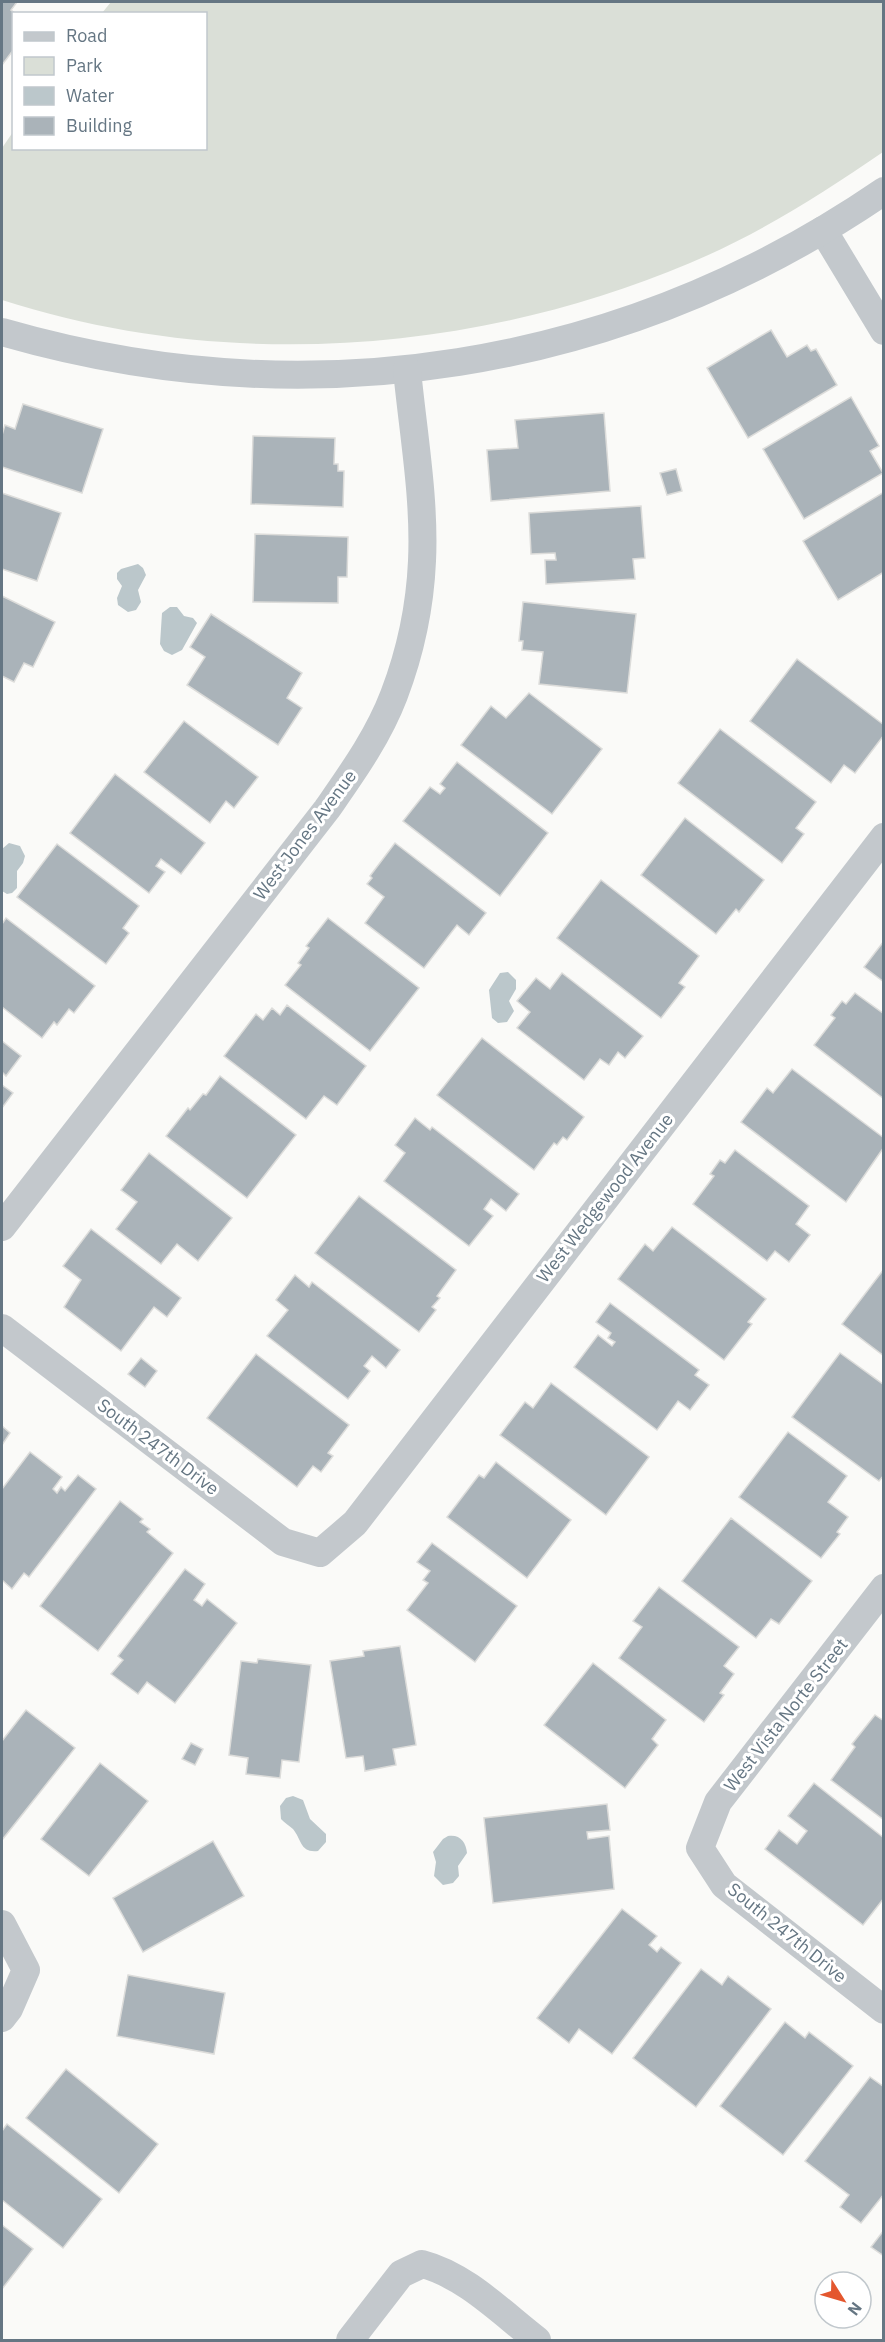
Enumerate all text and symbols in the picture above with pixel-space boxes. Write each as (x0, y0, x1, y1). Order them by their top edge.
legend (12, 12, 207, 150)
text: Road (66, 24, 107, 47)
text: Park (66, 54, 103, 77)
text: Water (66, 84, 115, 107)
text: Building (66, 114, 133, 137)
street label: West Jones Avenue (248, 765, 361, 904)
street label: West Wedgewood Avenue (531, 1108, 678, 1287)
street label: South 247th Drive (93, 1393, 224, 1500)
street label: West Vista Norte Street (719, 1633, 853, 1796)
street label: South 247th Drive (723, 1878, 852, 1988)
north arrow (813, 2270, 873, 2330)
text: N (844, 2298, 866, 2320)

